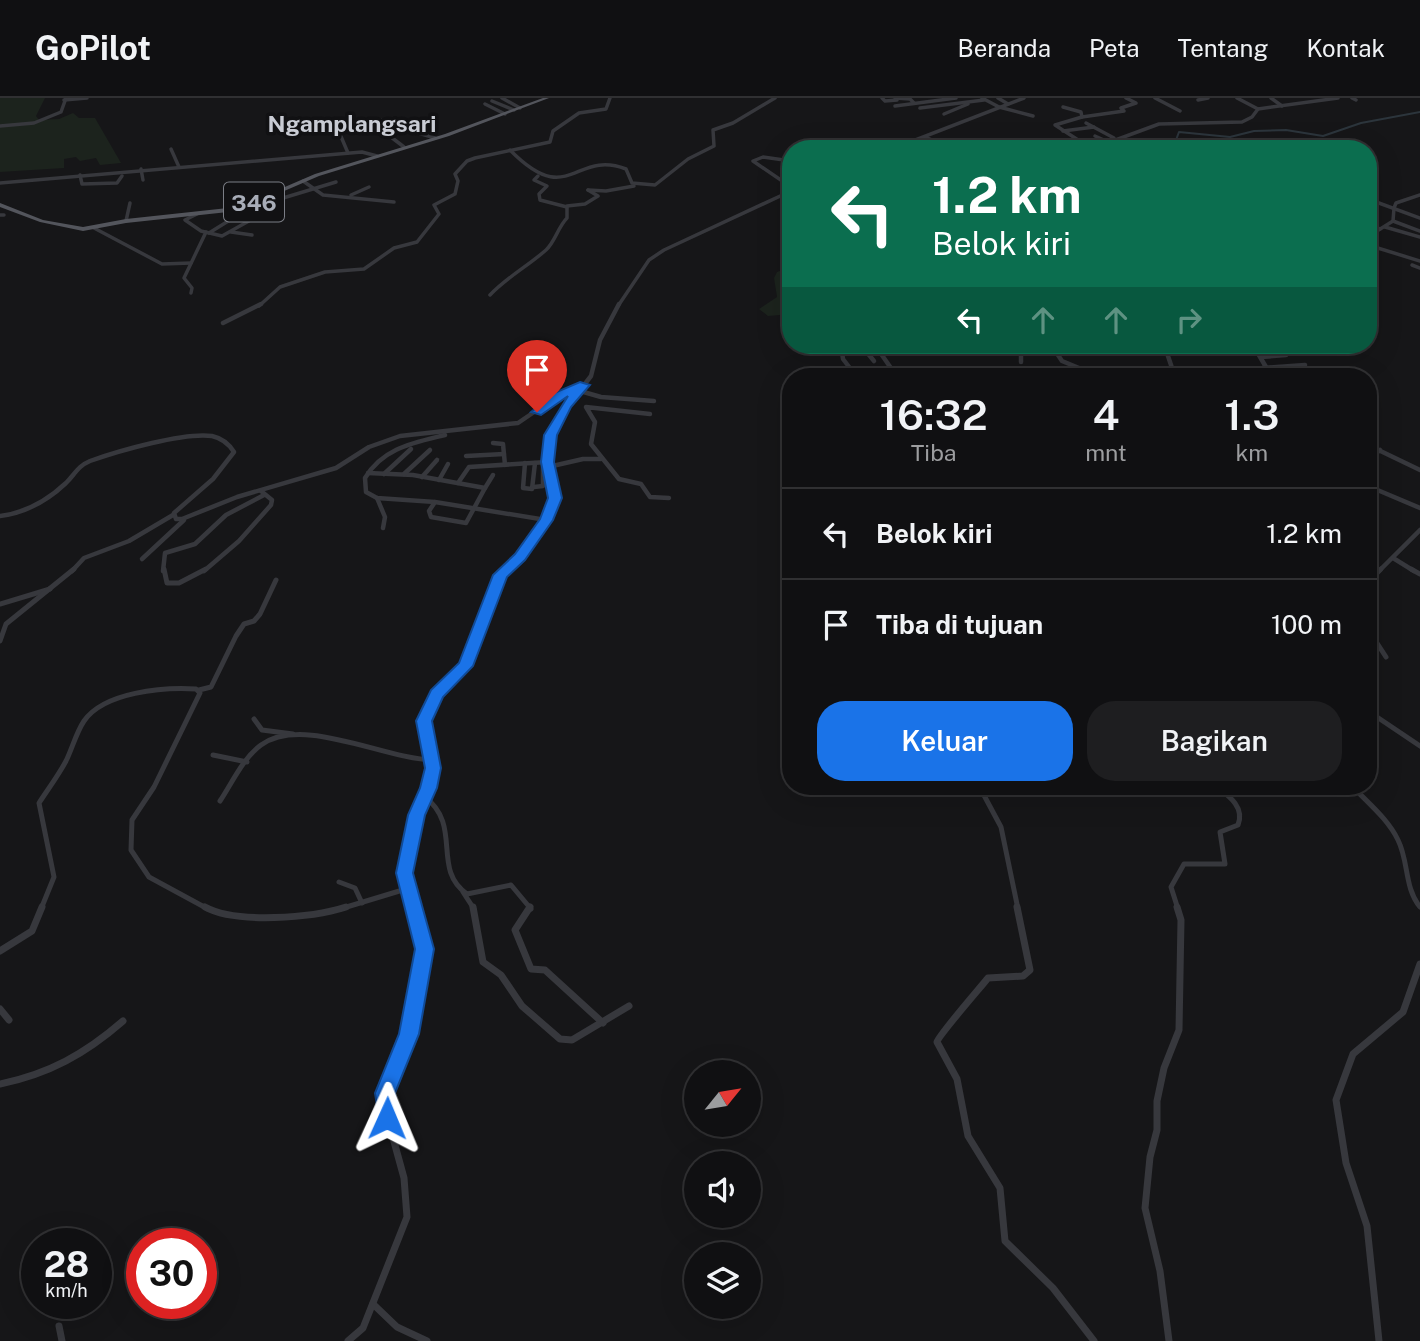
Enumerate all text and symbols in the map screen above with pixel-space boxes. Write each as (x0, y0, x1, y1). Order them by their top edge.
text: GoPilot (35, 29, 151, 67)
text: Beranda (957, 34, 1051, 62)
text: Peta (1089, 34, 1140, 62)
text: Tentang (1178, 34, 1268, 62)
text: Kontak (1306, 34, 1385, 62)
district label: Ngamplangsari (268, 110, 436, 137)
text: 1.2 km (932, 166, 1082, 224)
icon: left (817, 168, 908, 259)
road number: 346 (224, 183, 284, 222)
text: Belok kiri (932, 225, 1071, 262)
icon: left (951, 301, 989, 339)
icon: ahead (1024, 301, 1062, 339)
icon: ahead (1097, 301, 1135, 339)
icon: right (1170, 301, 1208, 339)
pin (507, 340, 567, 412)
icon: arrive (518, 351, 556, 389)
text: 16:32 (879, 390, 988, 439)
text: 4 (1092, 390, 1119, 439)
text: 1.3 (1224, 390, 1280, 439)
text: Tiba (911, 439, 956, 466)
text: mnt (1085, 439, 1127, 466)
text: km (1235, 439, 1268, 466)
icon: left (817, 515, 855, 553)
text: Belok kiri (876, 518, 992, 549)
text: 1.2 km (1266, 518, 1342, 549)
icon: arrive (817, 606, 855, 644)
text: Tiba di tujuan (876, 609, 1043, 640)
text: 100 m (1271, 609, 1342, 640)
button: Keluar (817, 701, 1073, 781)
button: Bagikan (1087, 701, 1342, 781)
north arrow (684, 1060, 761, 1138)
map controls (684, 1060, 761, 1319)
position arrow (350, 1081, 424, 1155)
button: sound (684, 1151, 761, 1228)
speed limit sign: 30 (126, 1228, 217, 1319)
button: layers (684, 1242, 761, 1319)
text: 28 (44, 1244, 89, 1285)
text: km/h (45, 1280, 88, 1301)

